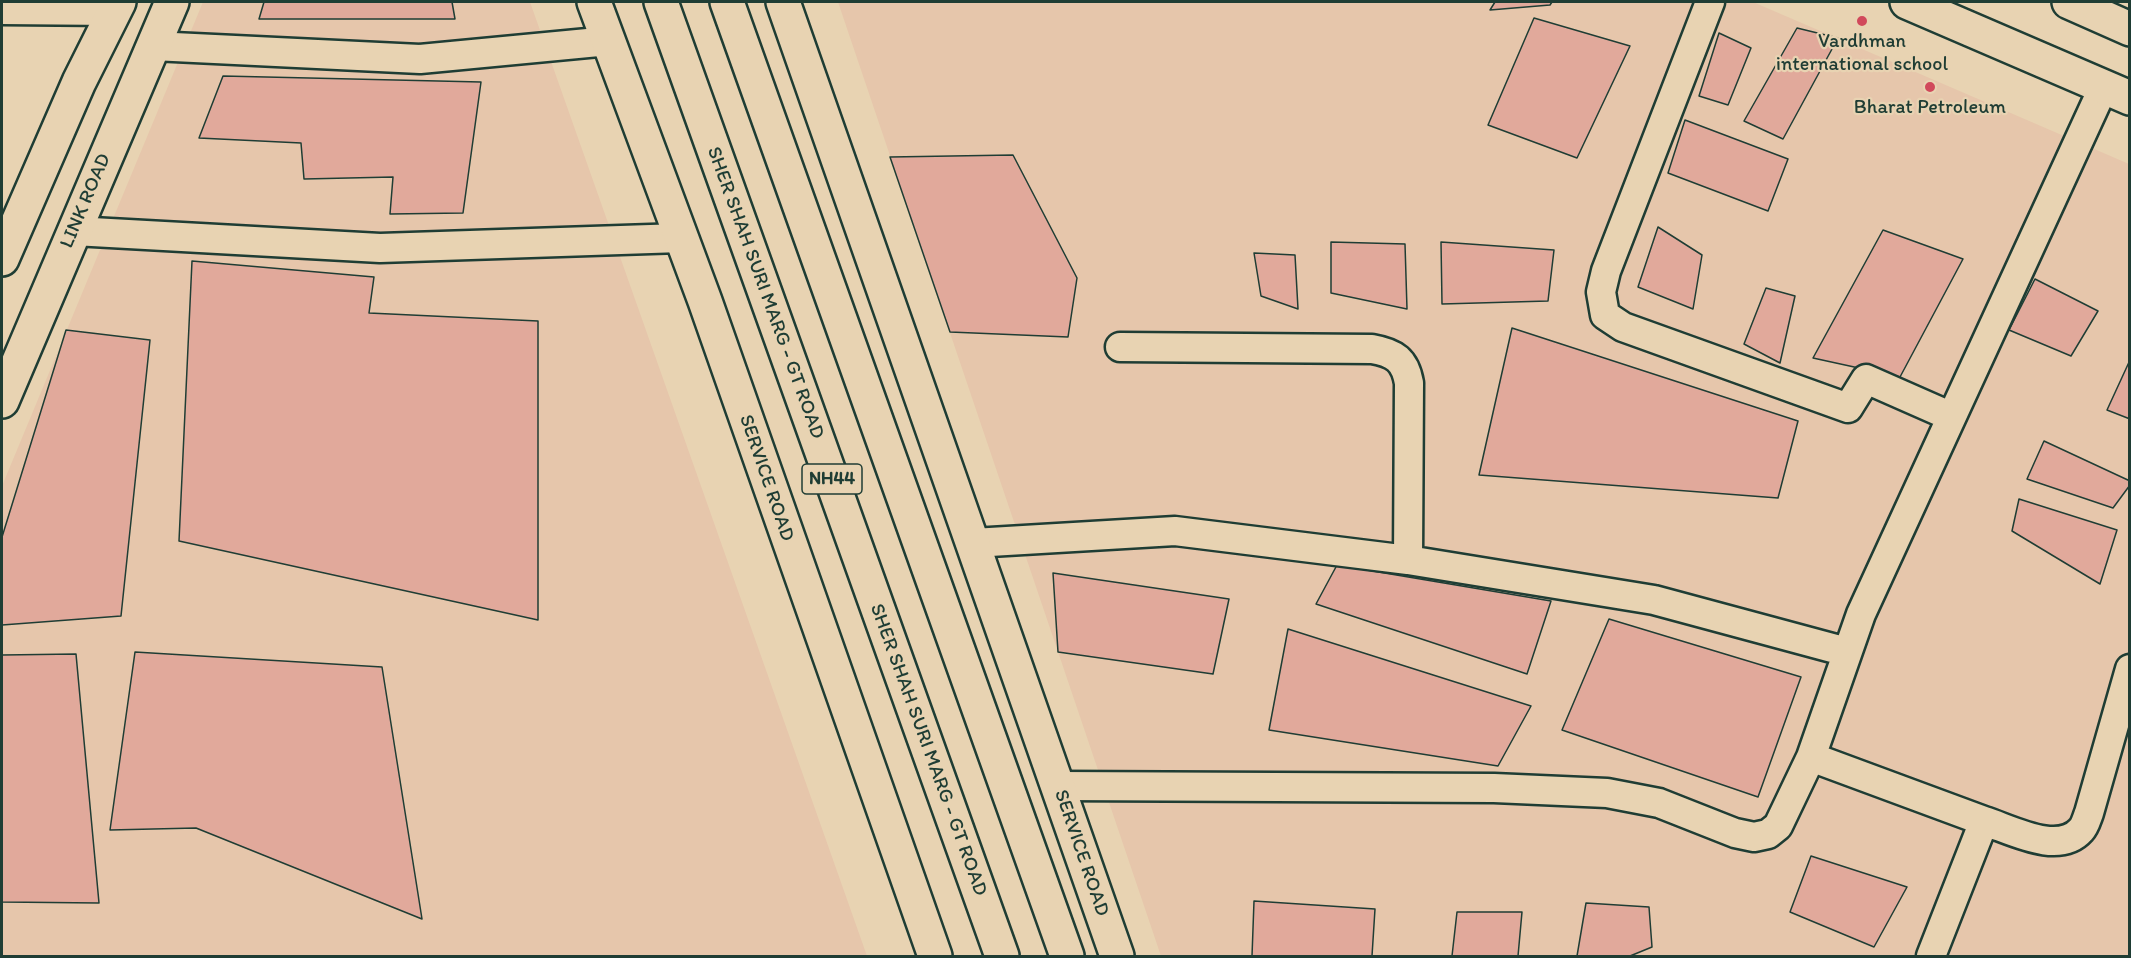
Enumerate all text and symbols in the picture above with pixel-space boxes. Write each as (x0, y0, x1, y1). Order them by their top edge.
marker: Vardhman international school (1855, 14, 1869, 28)
place label: Vardhman international school (1776, 30, 1948, 77)
marker: Bharat Petroleum (1923, 80, 1937, 94)
place label: Bharat Petroleum (1854, 96, 2006, 120)
street label: SHER SHAH SURI MARG - GT ROAD (701, 144, 829, 442)
street label: LINK ROAD (55, 150, 117, 252)
street label: SERVICE ROAD (733, 412, 799, 544)
road number: NH44 (802, 464, 862, 494)
street label: SHER SHAH SURI MARG - GT ROAD (864, 601, 992, 899)
street label: SERVICE ROAD (1048, 787, 1114, 919)

